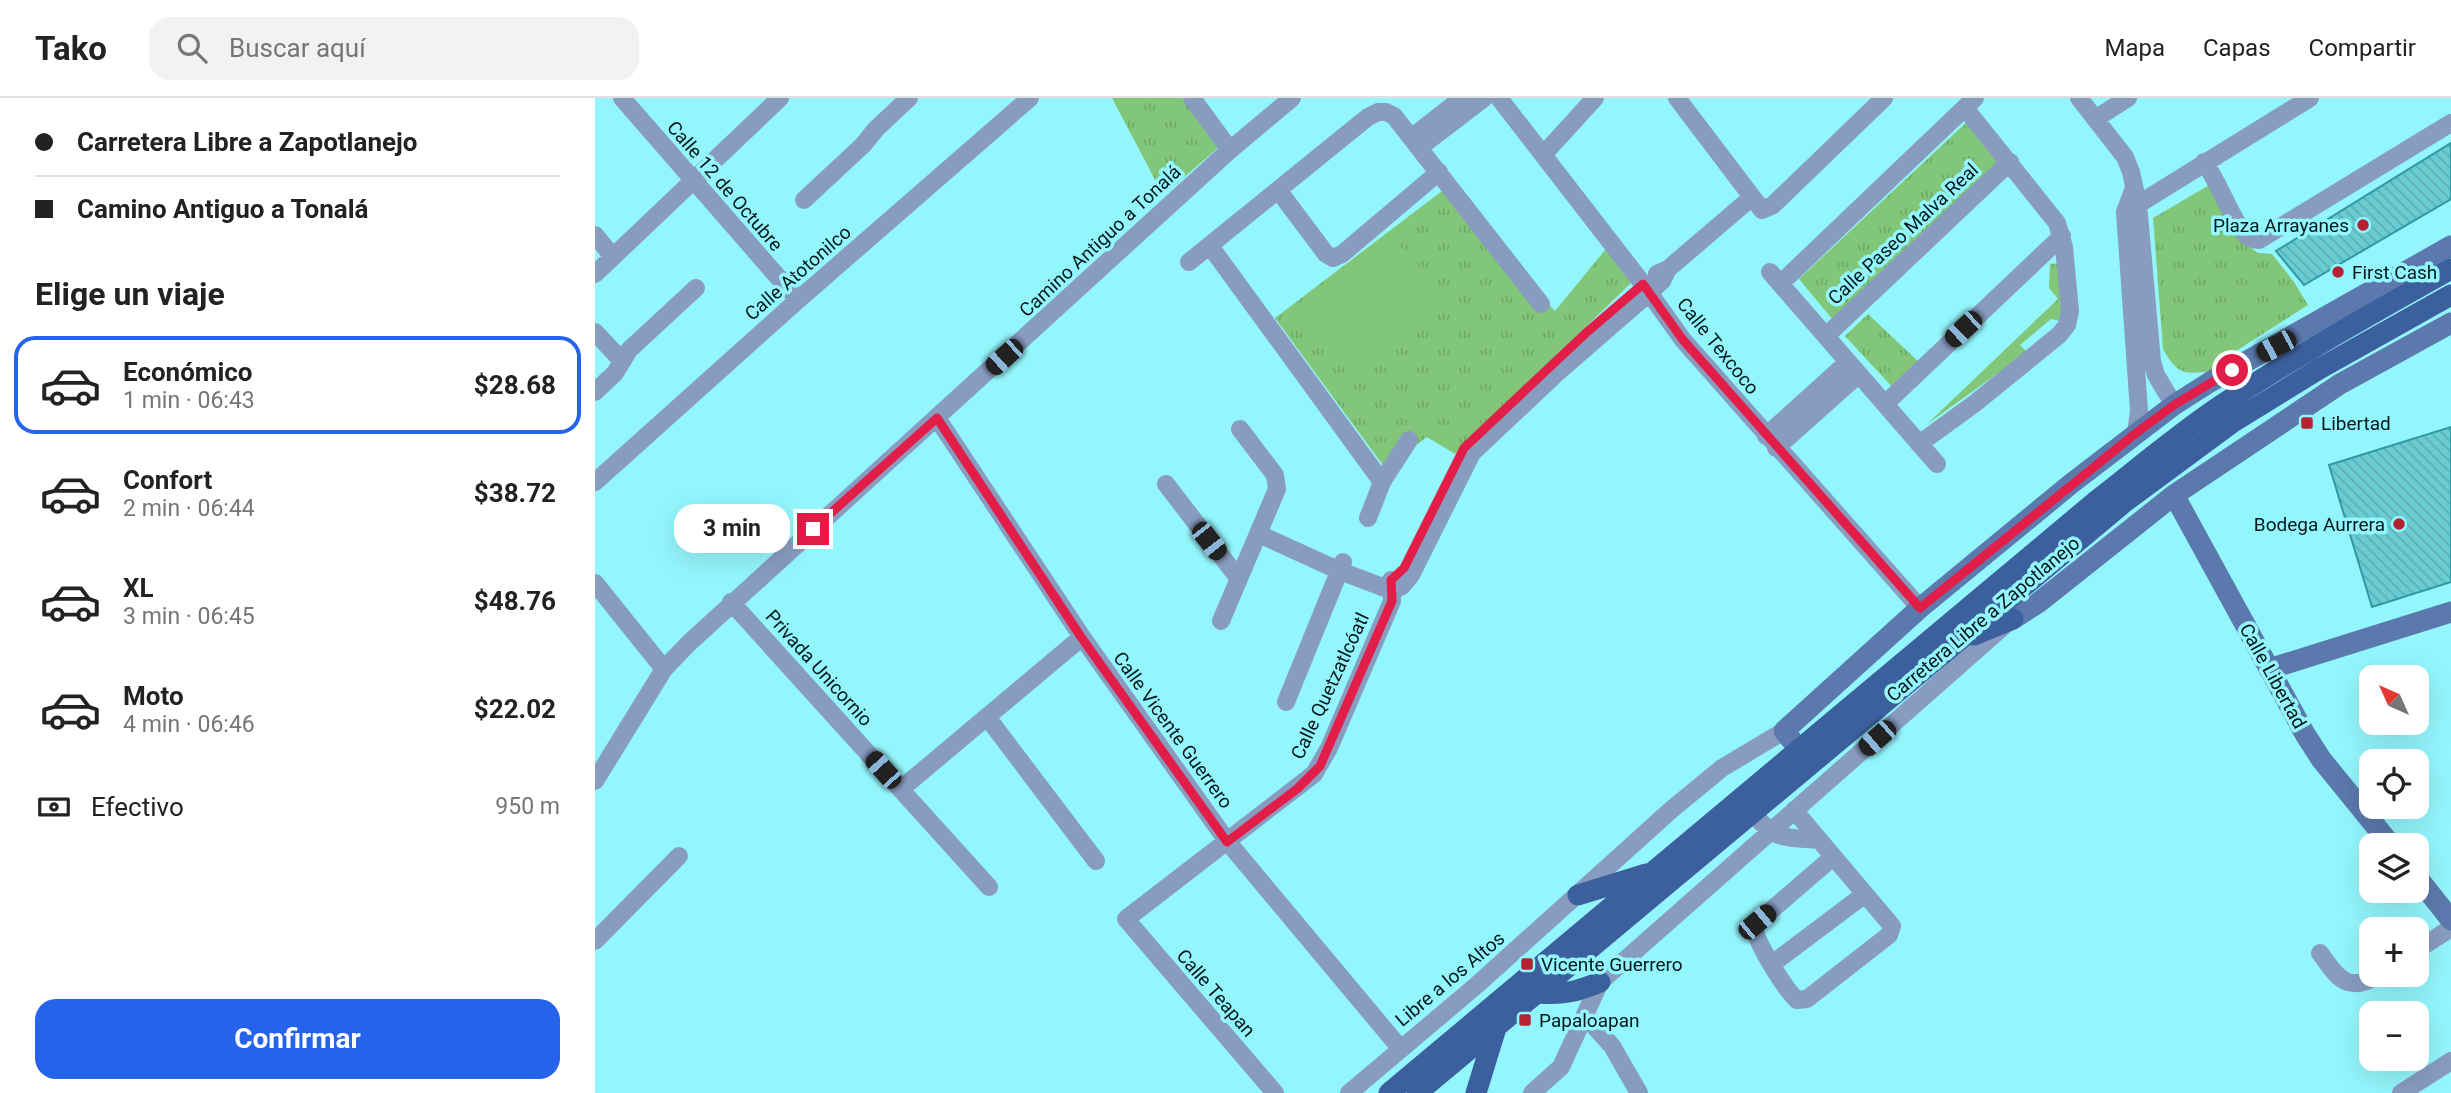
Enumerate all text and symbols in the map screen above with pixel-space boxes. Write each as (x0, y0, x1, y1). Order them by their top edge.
search box (149, 17, 639, 80)
text: Tako (35, 29, 107, 68)
icon: search (173, 29, 211, 67)
text: Buscar aquí (229, 33, 366, 63)
text: Mapa (2104, 34, 2165, 62)
text: Capas (2203, 34, 2271, 62)
text: Compartir (2309, 34, 2416, 62)
street label: Calle 12 de Octubre (662, 116, 788, 256)
text: Carretera Libre a Zapotlanejo (77, 127, 417, 157)
street label: Calle Paseo Malva Real (1823, 158, 1983, 310)
street label: Camino Antiguo a Tonalá (1015, 160, 1185, 322)
text: Camino Antiguo a Tonalá (77, 194, 368, 224)
place label: Plaza Arrayanes (2213, 214, 2349, 237)
marker: Plaza Arrayanes (2355, 217, 2371, 233)
street label: Calle Atotonilco (740, 221, 856, 325)
place label: First Cash (2352, 261, 2437, 284)
marker: First Cash (2330, 264, 2346, 280)
text: Elige un viaje (35, 275, 225, 313)
street label: Calle Texcoco (1672, 293, 1764, 399)
car (1941, 307, 1986, 351)
car (2253, 327, 2300, 365)
car (982, 335, 1027, 379)
icon: car (39, 354, 102, 417)
route start (2216, 354, 2248, 386)
text: Económico (123, 357, 252, 387)
text: $28.68 (474, 370, 556, 400)
text: 1 min · 06:43 (123, 387, 255, 414)
place label: Libertad (2321, 412, 2391, 435)
marker: Libertad (2299, 415, 2315, 431)
icon: car (39, 462, 102, 525)
text: Confort (123, 465, 212, 495)
text: $38.72 (474, 478, 556, 508)
text: 2 min · 06:44 (123, 495, 255, 522)
callout: 3 min (673, 504, 789, 554)
route end (797, 513, 829, 545)
place label: Bodega Aurrera (2254, 513, 2385, 536)
text: 3 min (703, 515, 761, 542)
marker: Bodega Aurrera (2391, 516, 2407, 532)
car (1188, 518, 1231, 564)
street label: Carretera Libre a Zapotlanejo (1882, 531, 2084, 707)
icon: car (39, 570, 102, 633)
text: XL (123, 573, 154, 603)
text: $48.76 (474, 586, 556, 616)
text: 3 min · 06:45 (123, 603, 255, 630)
street label: Privada Unicornio (761, 605, 877, 731)
street label: Calle Quetzatlcóatl (1286, 609, 1374, 763)
street label: Calle Libertad (2235, 619, 2311, 733)
street label: Calle Vicente Guerrero (1108, 647, 1238, 813)
north arrow (2359, 665, 2429, 735)
map controls (2359, 665, 2429, 1071)
icon: car (39, 678, 102, 741)
text: Moto (123, 681, 184, 711)
text: $22.02 (474, 694, 556, 724)
text: 4 min · 06:46 (123, 711, 255, 738)
car (1855, 716, 1900, 760)
car (862, 747, 905, 793)
button: locate (2359, 749, 2429, 819)
icon: cash (35, 788, 73, 826)
text: Efectivo (91, 792, 184, 822)
text: 950 m (495, 793, 560, 820)
button: layers (2359, 833, 2429, 903)
car (1735, 900, 1780, 944)
button: + (2359, 917, 2429, 987)
street label: Libre a los Altos (1391, 927, 1509, 1031)
street label: Calle Teapan (1172, 944, 1260, 1042)
place label: Vicente Guerrero (1541, 953, 1683, 976)
marker: Vicente Guerrero (1519, 956, 1535, 972)
button: Confirmar (35, 999, 560, 1079)
button: − (2359, 1001, 2429, 1071)
place label: Papaloapan (1539, 1009, 1640, 1032)
marker: Papaloapan (1517, 1012, 1533, 1028)

